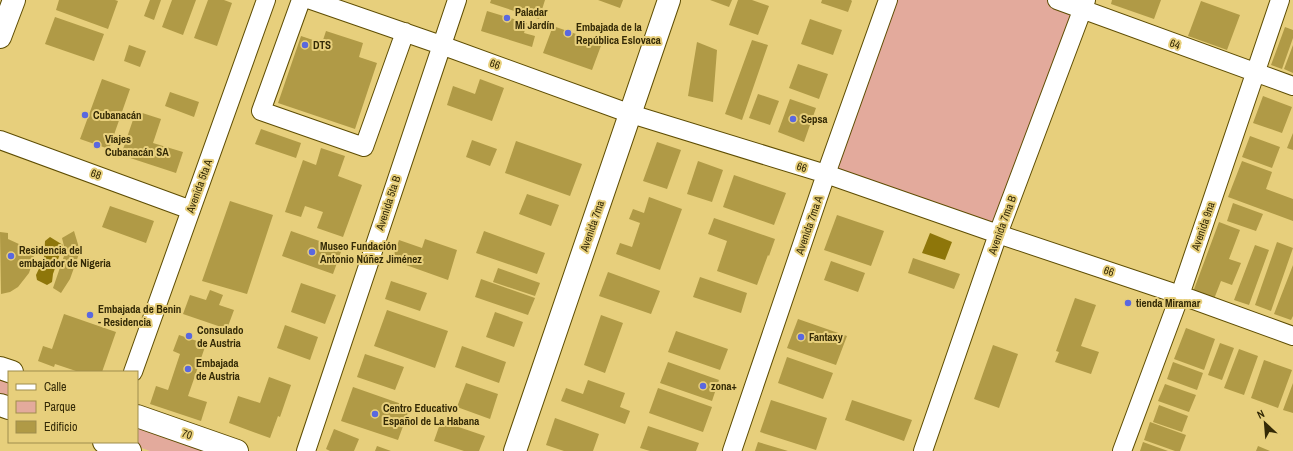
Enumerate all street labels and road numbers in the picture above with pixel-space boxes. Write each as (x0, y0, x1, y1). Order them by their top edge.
street label: 64 (1168, 36, 1182, 52)
street label: 66 (488, 56, 502, 72)
street label: Avenida 5ta A (182, 156, 215, 216)
street label: 66 (795, 159, 809, 175)
street label: 68 (89, 166, 103, 182)
street label: Avenida 5ta B (372, 174, 403, 233)
street label: Avenida 7ma A (792, 193, 826, 257)
street label: Avenida 7ma B (985, 194, 1019, 257)
street label: Avenida 7ma (576, 199, 607, 254)
street label: Avenida 9na (1188, 200, 1218, 253)
street label: 66 (1102, 263, 1116, 279)
street label: 70 (180, 426, 194, 442)

